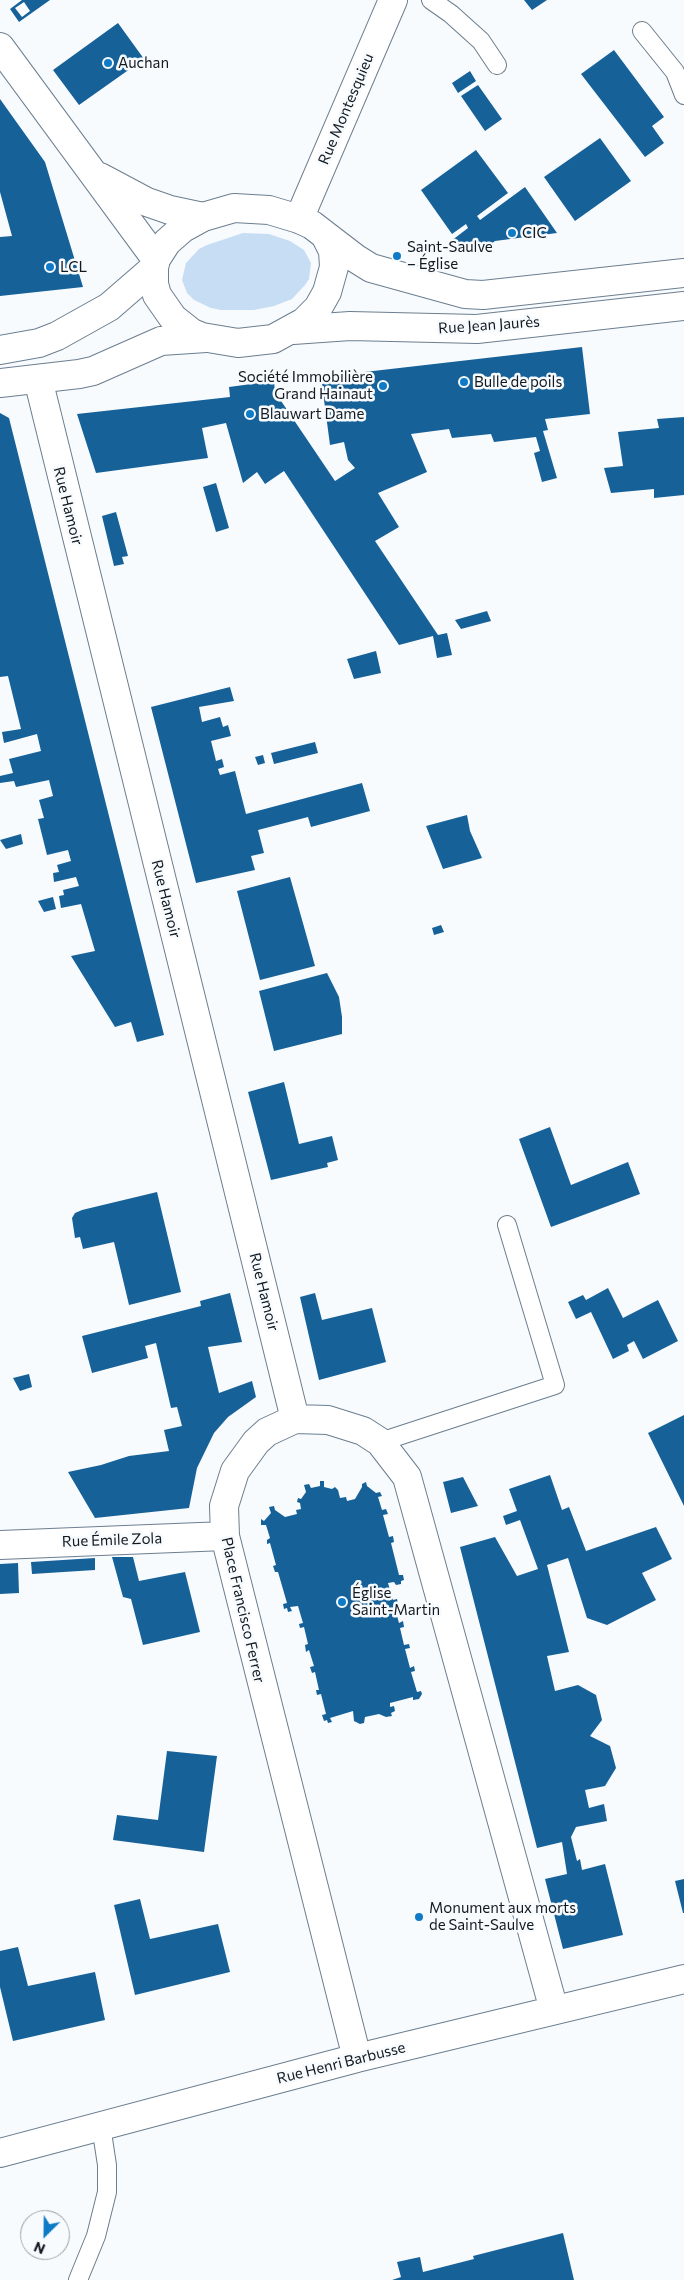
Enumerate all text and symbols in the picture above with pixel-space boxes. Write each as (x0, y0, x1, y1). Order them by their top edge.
street label: Rue Montesquieu (314, 51, 378, 167)
place label: Auchan (118, 54, 169, 72)
marker: Auchan (102, 57, 114, 69)
place label: CIC (522, 224, 547, 242)
marker: CIC (506, 227, 518, 239)
place label: Saint-Saulve – Église (407, 238, 493, 273)
marker: Saint-Saulve – Église (391, 250, 403, 262)
place label: LCL (60, 258, 87, 276)
marker: LCL (44, 261, 56, 273)
street label: Rue Jean Jaurès (438, 312, 540, 338)
place label: Société Immobilière Grand Hainaut (238, 368, 373, 403)
place label: Bulle de poils (474, 373, 562, 391)
marker: Bulle de poils (458, 376, 470, 388)
marker: Société Immobilière Grand Hainaut (377, 380, 389, 392)
place label: Blauwart Dame (260, 405, 364, 423)
marker: Blauwart Dame (244, 408, 256, 420)
street label: Rue Hamoir (50, 465, 86, 547)
street label: Rue Hamoir (148, 858, 184, 940)
street label: Rue Hamoir (246, 1251, 282, 1333)
street label: Rue Émile Zola (62, 1529, 162, 1551)
street label: Place Francisco Ferrer (217, 1535, 269, 1685)
place label: Église Saint-Martin (352, 1584, 440, 1619)
marker: Église Saint-Martin (336, 1596, 348, 1608)
place label: Monument aux morts de Saint-Saulve (429, 1899, 576, 1934)
marker: Monument aux morts de Saint-Saulve (413, 1911, 425, 1923)
street label: Rue Henri Barbusse (275, 2038, 407, 2088)
north arrow (20, 2210, 70, 2260)
text: N (31, 2238, 47, 2258)

